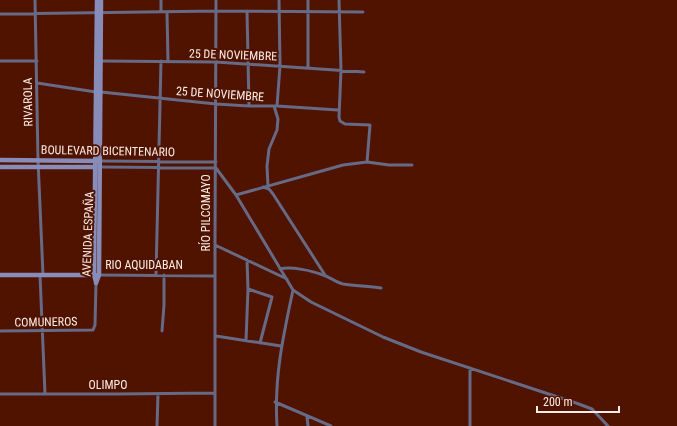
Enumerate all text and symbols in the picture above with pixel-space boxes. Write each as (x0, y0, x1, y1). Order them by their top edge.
street label: 25 DE NOVIEMBRE (189, 46, 277, 64)
street label: RIVAROLA (21, 77, 35, 127)
street label: 25 DE NOVIEMBRE (175, 84, 265, 104)
street label: BOULEVARD BICENTENARIO (41, 143, 175, 159)
street label: RÍO PILCOMAYO (198, 174, 213, 252)
street label: AVENIDA ESPAÑA (78, 191, 96, 277)
street label: RIO AQUIDABAN (105, 258, 183, 272)
street label: COMUNEROS (14, 314, 78, 330)
street label: OLIMPO (89, 378, 127, 392)
scale bar (537, 388, 619, 414)
text: 200 m (543, 395, 573, 409)

